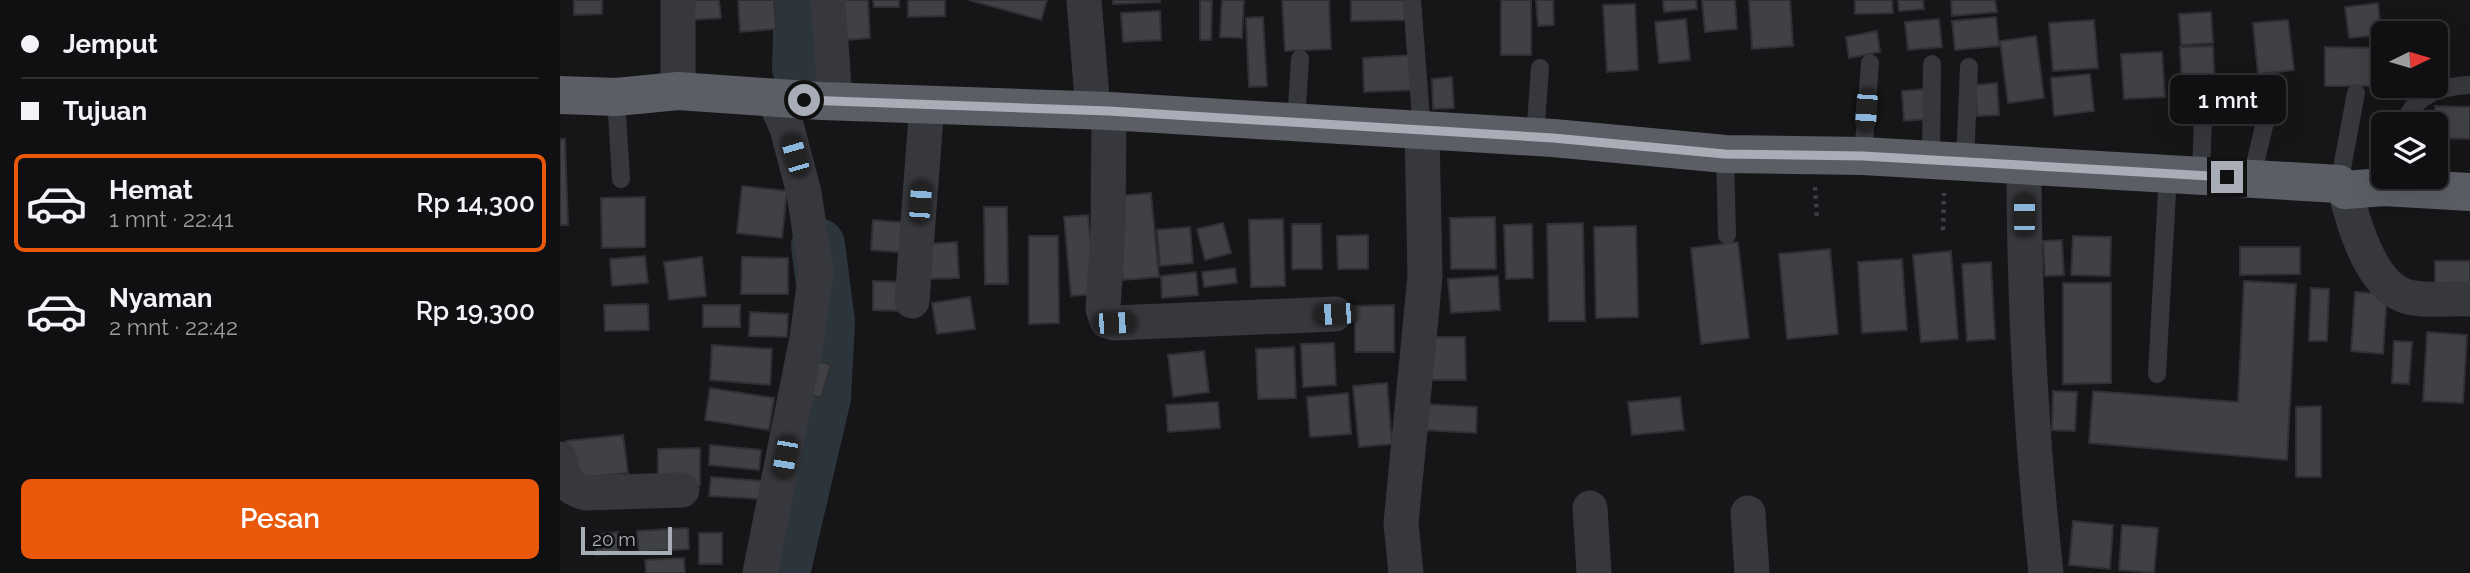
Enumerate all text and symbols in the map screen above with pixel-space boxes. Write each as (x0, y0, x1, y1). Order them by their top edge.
north arrow (2371, 21, 2448, 98)
map controls (2371, 21, 2448, 189)
text: Jemput (63, 29, 158, 59)
callout: 1 mnt (2169, 76, 2285, 124)
route start (788, 84, 820, 116)
text: 1 mnt (2198, 86, 2258, 113)
car (1855, 88, 1878, 132)
text: Tujuan (63, 96, 147, 126)
button: layers (2371, 112, 2448, 189)
car (780, 132, 811, 178)
route end (2211, 161, 2243, 193)
icon: car (25, 172, 88, 235)
text: Hemat (109, 175, 193, 205)
car (909, 180, 932, 224)
text: Rp 14,300 (416, 188, 535, 218)
car (2014, 194, 2035, 236)
text: 1 mnt · 22:41 (109, 205, 234, 232)
icon: car (25, 280, 88, 343)
text: Nyaman (109, 283, 213, 313)
text: Rp 19,300 (416, 296, 535, 326)
car (1314, 302, 1357, 326)
car (1093, 312, 1136, 334)
text: 2 mnt · 22:42 (109, 313, 238, 340)
car (772, 434, 799, 480)
button: Pesan (21, 479, 539, 559)
scale bar (581, 524, 672, 556)
text: 20 m (592, 528, 636, 550)

